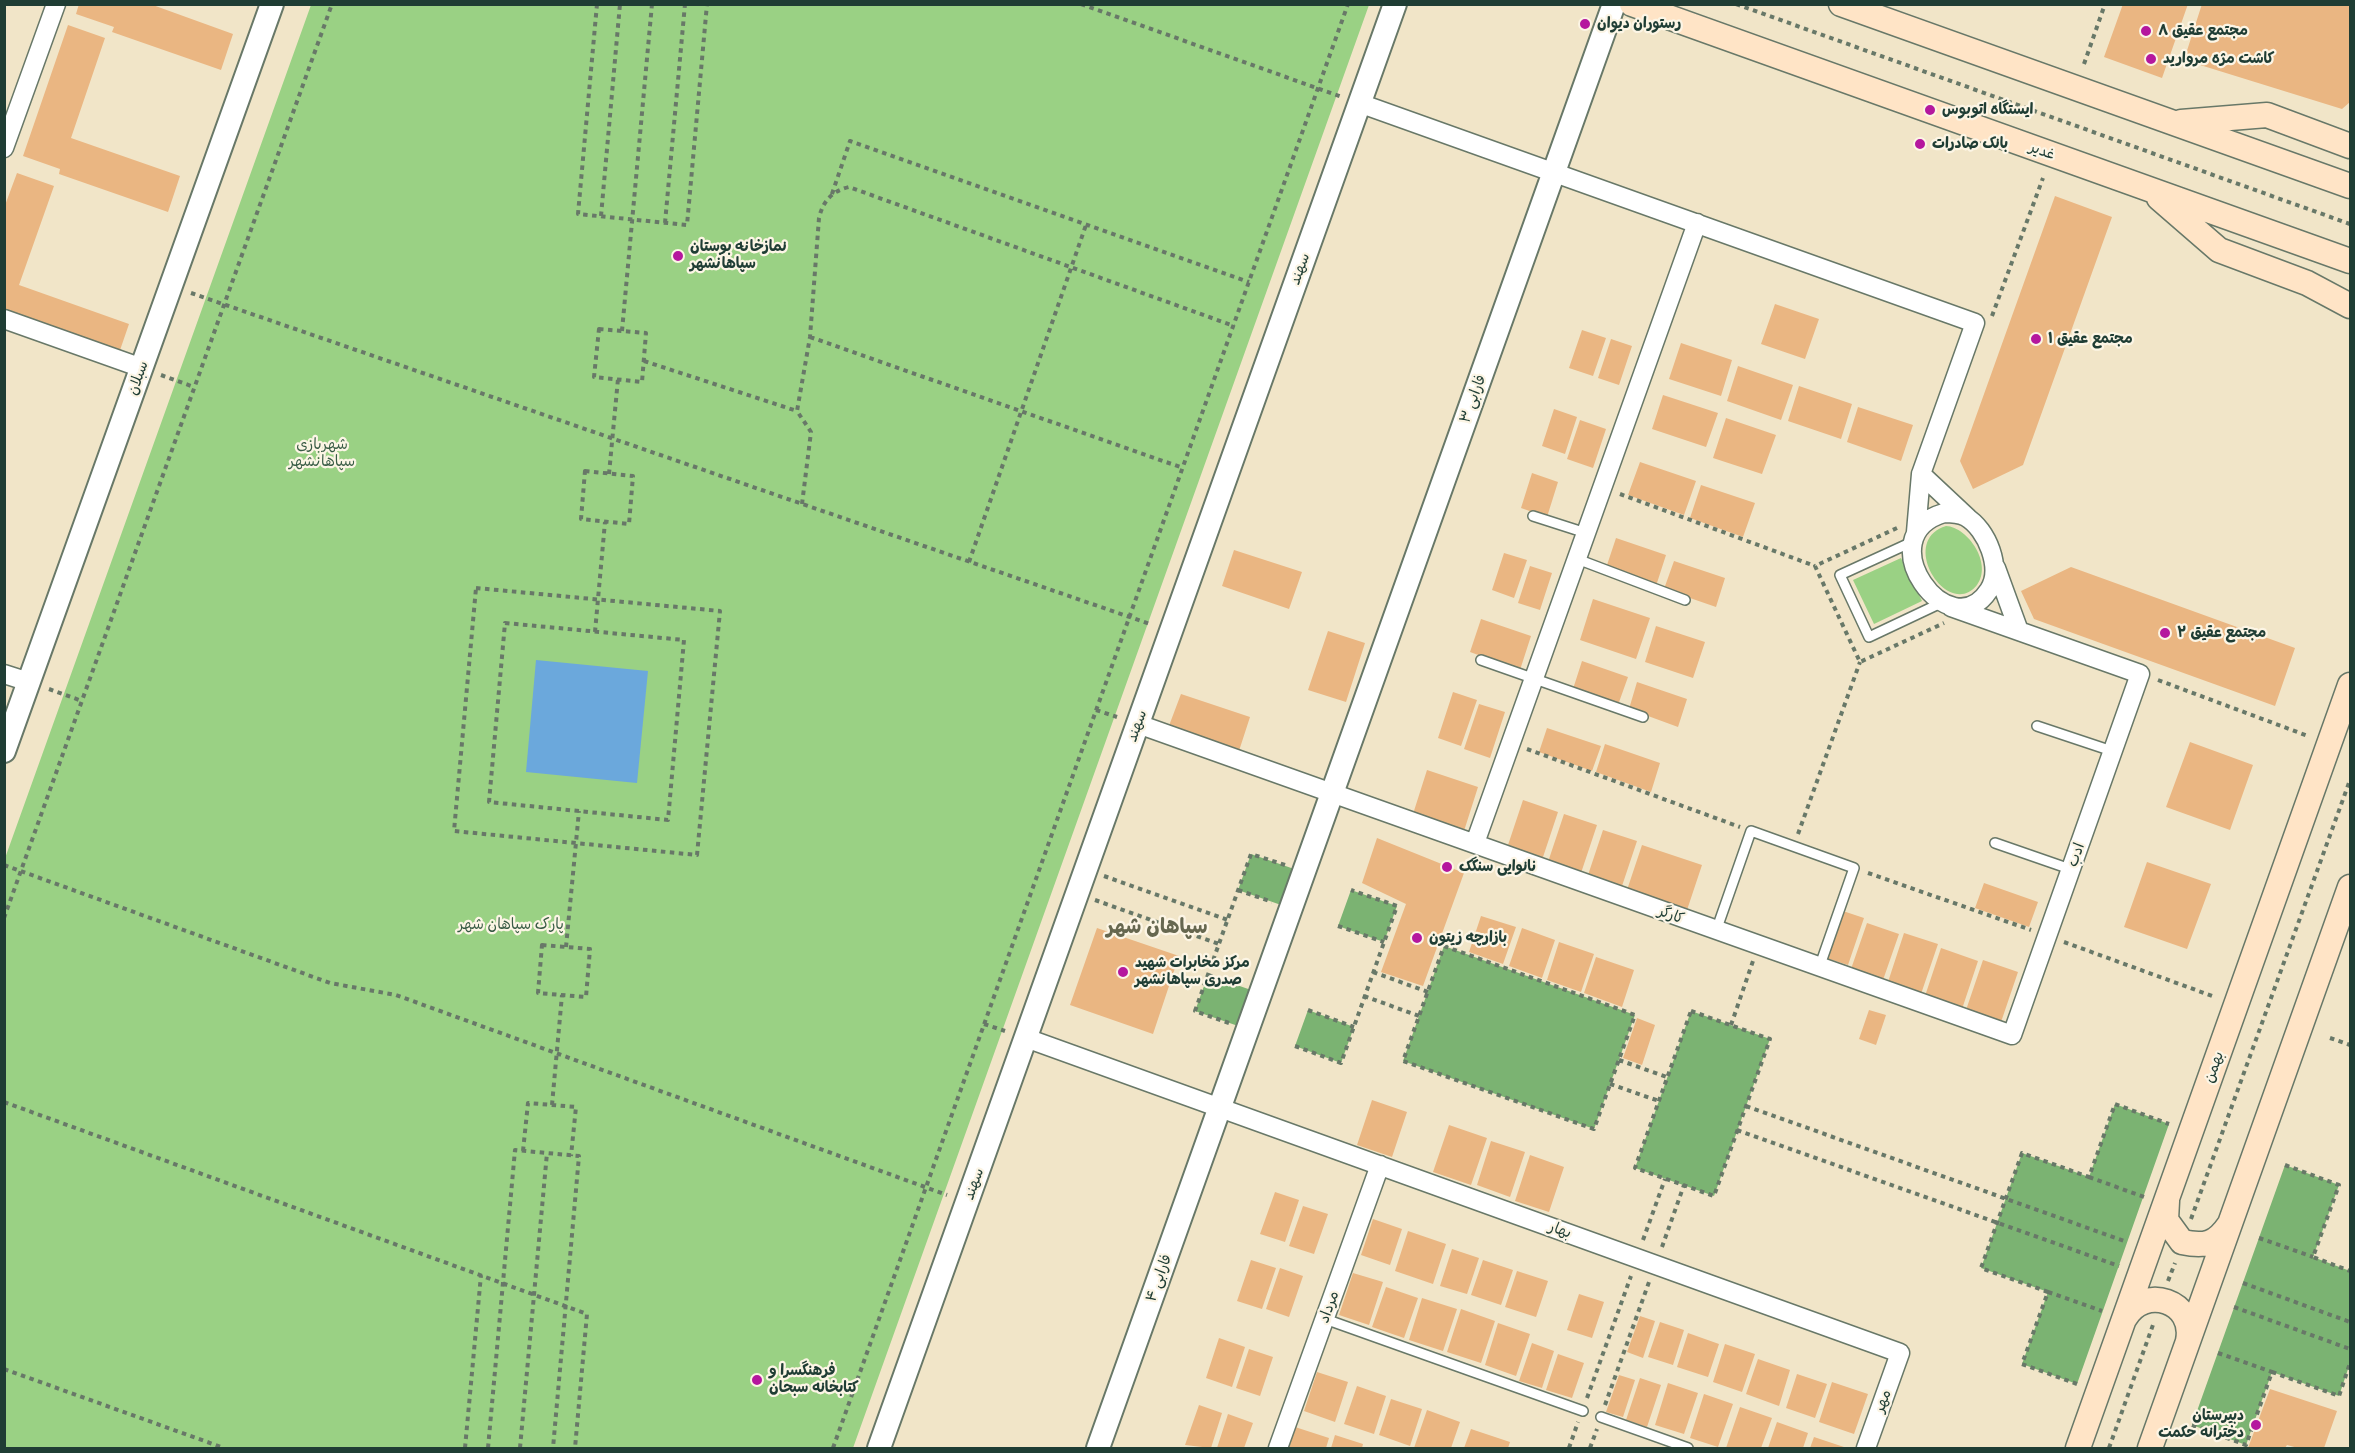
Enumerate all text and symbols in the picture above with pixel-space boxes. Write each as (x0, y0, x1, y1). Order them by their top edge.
place label: رستوران دیوان (1597, 15, 1681, 33)
marker: رستوران دیوان (1578, 17, 1592, 31)
place label: مجتمع عقیق ۸ (2158, 22, 2248, 40)
marker: مجتمع عقیق ۸ (2139, 24, 2153, 38)
place label: کاشت مژه مروارید (2163, 50, 2274, 68)
marker: کاشت مژه مروارید (2144, 52, 2158, 66)
place label: ایستگاه اتوبوس (1942, 101, 2033, 119)
marker: ایستگاه اتوبوس (1923, 103, 1937, 117)
place label: بانک صادرات (1932, 135, 2008, 153)
marker: بانک صادرات (1913, 137, 1927, 151)
street label: غدیر (2027, 138, 2057, 164)
place label: نمازخانه بوستان سپاهانشهر (690, 238, 787, 273)
marker: نمازخانه بوستان سپاهانشهر (671, 249, 685, 263)
street label: سهند (1286, 251, 1314, 287)
place label: مجتمع عقیق ۱ (2048, 330, 2133, 348)
marker: مجتمع عقیق ۱ (2029, 332, 2043, 346)
street label: سبلان (124, 358, 152, 398)
street label: فارابی ۳ (1456, 372, 1490, 426)
park label: شهربازی سپاهانشهر (289, 436, 355, 471)
place label: مجتمع عقیق ۲ (2177, 624, 2266, 642)
marker: مجتمع عقیق ۲ (2158, 626, 2172, 640)
street label: سهند (1123, 708, 1151, 744)
street label: ادب (2063, 841, 2089, 869)
place label: نانوایی سنگک (1459, 858, 1537, 876)
marker: نانوایی سنگک (1440, 860, 1454, 874)
street label: کارگر (1655, 902, 1687, 928)
district label: سپاهان شهر (1106, 914, 1208, 940)
park label: پارک سپاهان شهر (458, 916, 564, 934)
place label: بازارچه زیتون (1429, 929, 1507, 947)
marker: بازارچه زیتون (1410, 931, 1424, 945)
place label: مرکز مخابرات شهید صدری سپاهانشهر (1135, 954, 1250, 989)
marker: مرکز مخابرات شهید صدری سپاهانشهر (1116, 965, 1130, 979)
street label: بهمن (2200, 1049, 2228, 1085)
street label: سهند (960, 1166, 988, 1202)
street label: بهار (1546, 1218, 1574, 1242)
street label: فارابی ۴ (1142, 1252, 1176, 1304)
street label: مرداد (1315, 1288, 1343, 1326)
place label: فرهنگسرا و کتابخانه سبحان (769, 1362, 859, 1397)
marker: فرهنگسرا و کتابخانه سبحان (750, 1373, 764, 1387)
street label: مهر (1871, 1387, 1895, 1415)
place label: دبیرستان دخترانه حکمت (2158, 1407, 2244, 1442)
marker: دبیرستان دخترانه حکمت (2249, 1418, 2263, 1432)

